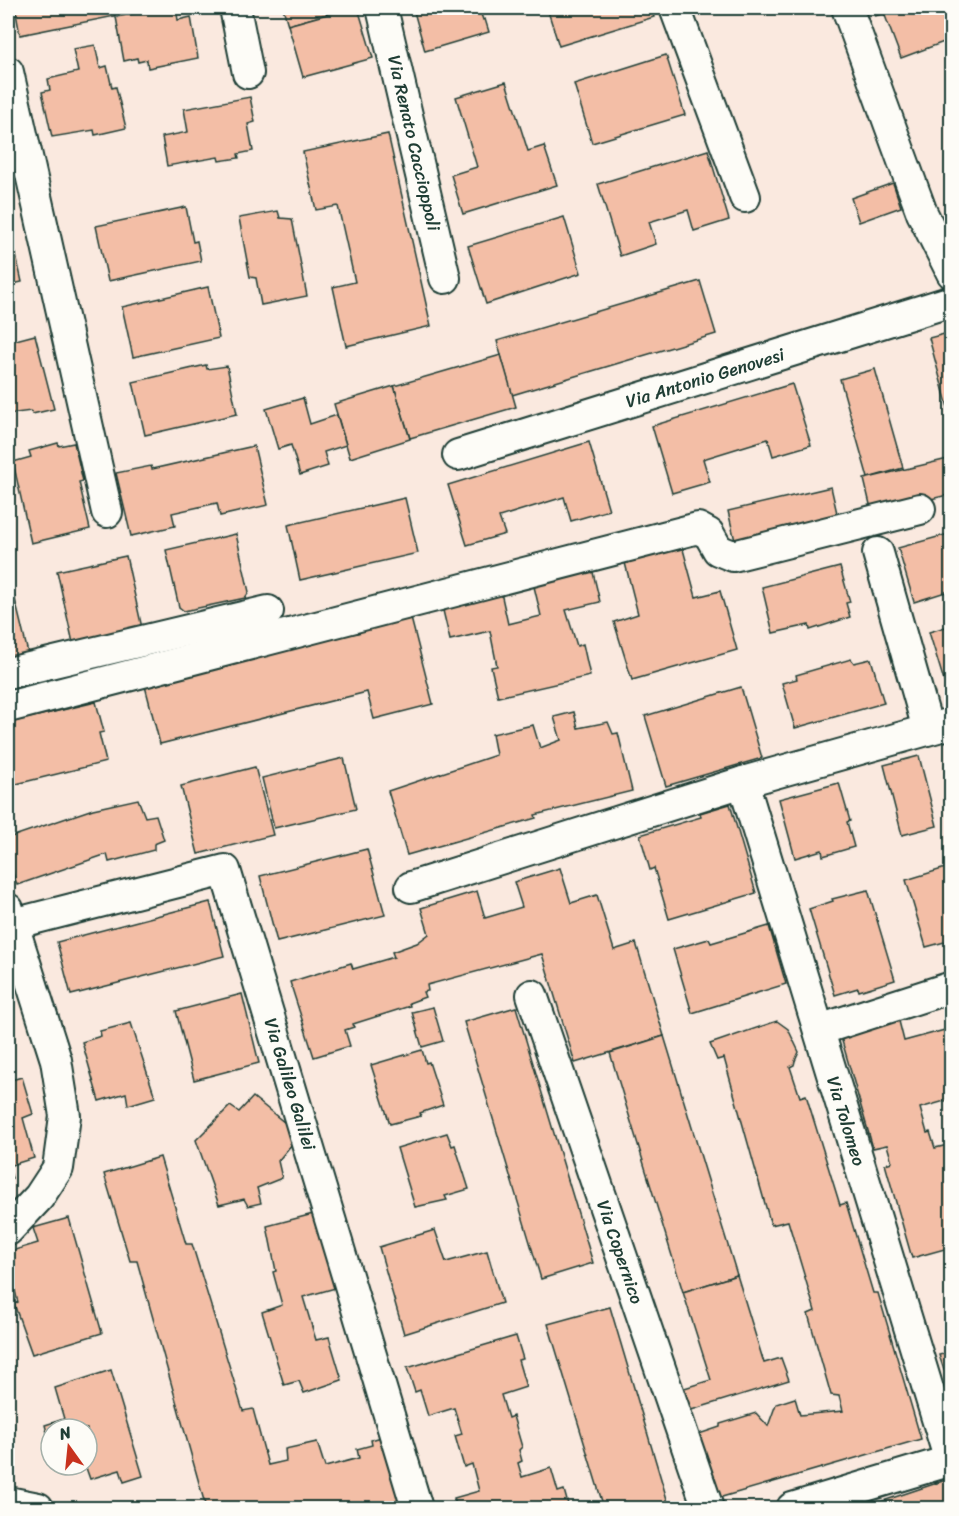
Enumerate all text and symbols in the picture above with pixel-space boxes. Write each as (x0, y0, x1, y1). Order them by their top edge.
street label: Via Renato Caccioppoli (378, 52, 450, 235)
street label: Via Antonio Genovesi (621, 338, 790, 417)
street label: Via Galileo Galilei (255, 1014, 326, 1155)
street label: Via Tolomeo (817, 1072, 875, 1170)
street label: Via Copernico (587, 1196, 653, 1308)
north arrow (39, 1417, 99, 1477)
text: N (55, 1417, 75, 1449)

